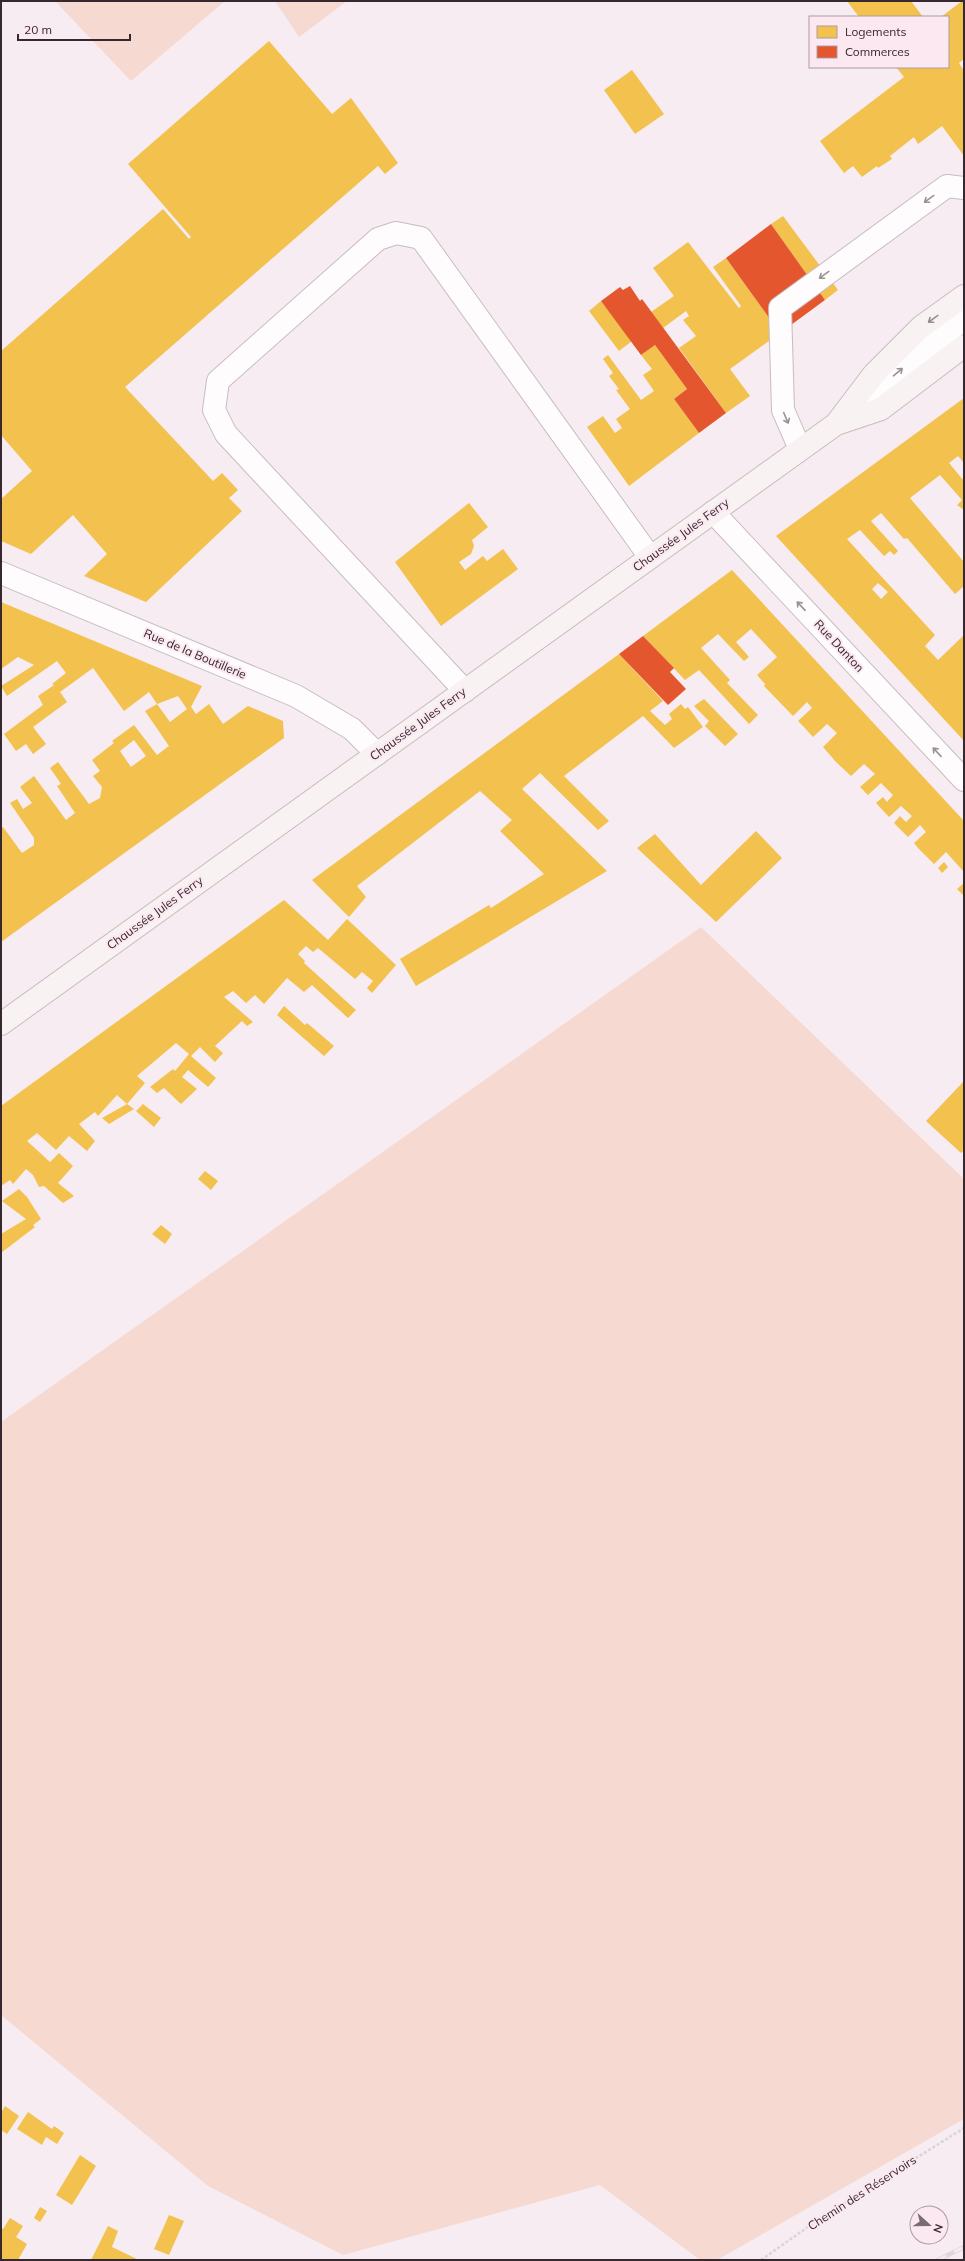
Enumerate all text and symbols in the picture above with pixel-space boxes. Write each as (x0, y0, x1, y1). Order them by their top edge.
scale bar (18, 16, 130, 42)
legend (809, 16, 949, 68)
text: 20 m (24, 22, 52, 37)
text: Logements (845, 24, 906, 39)
text: Commerces (845, 44, 910, 59)
one-way arrow (924, 195, 935, 203)
one-way arrow (819, 271, 830, 280)
one-way arrow (927, 314, 938, 323)
one-way arrow (892, 367, 903, 376)
one-way arrow (783, 411, 791, 423)
street label: Chaussée Jules Ferry (630, 494, 732, 575)
one-way arrow (797, 601, 806, 611)
street label: Rue Danton (811, 616, 867, 675)
street label: Rue de la Boutillerie (142, 625, 249, 682)
street label: Chaussée Jules Ferry (367, 683, 469, 764)
one-way arrow (933, 747, 942, 757)
street label: Chaussée Jules Ferry (104, 872, 206, 953)
street label: Chemin des Réservoirs (805, 2152, 919, 2233)
north arrow (909, 2205, 949, 2245)
text: N (930, 2222, 946, 2235)

